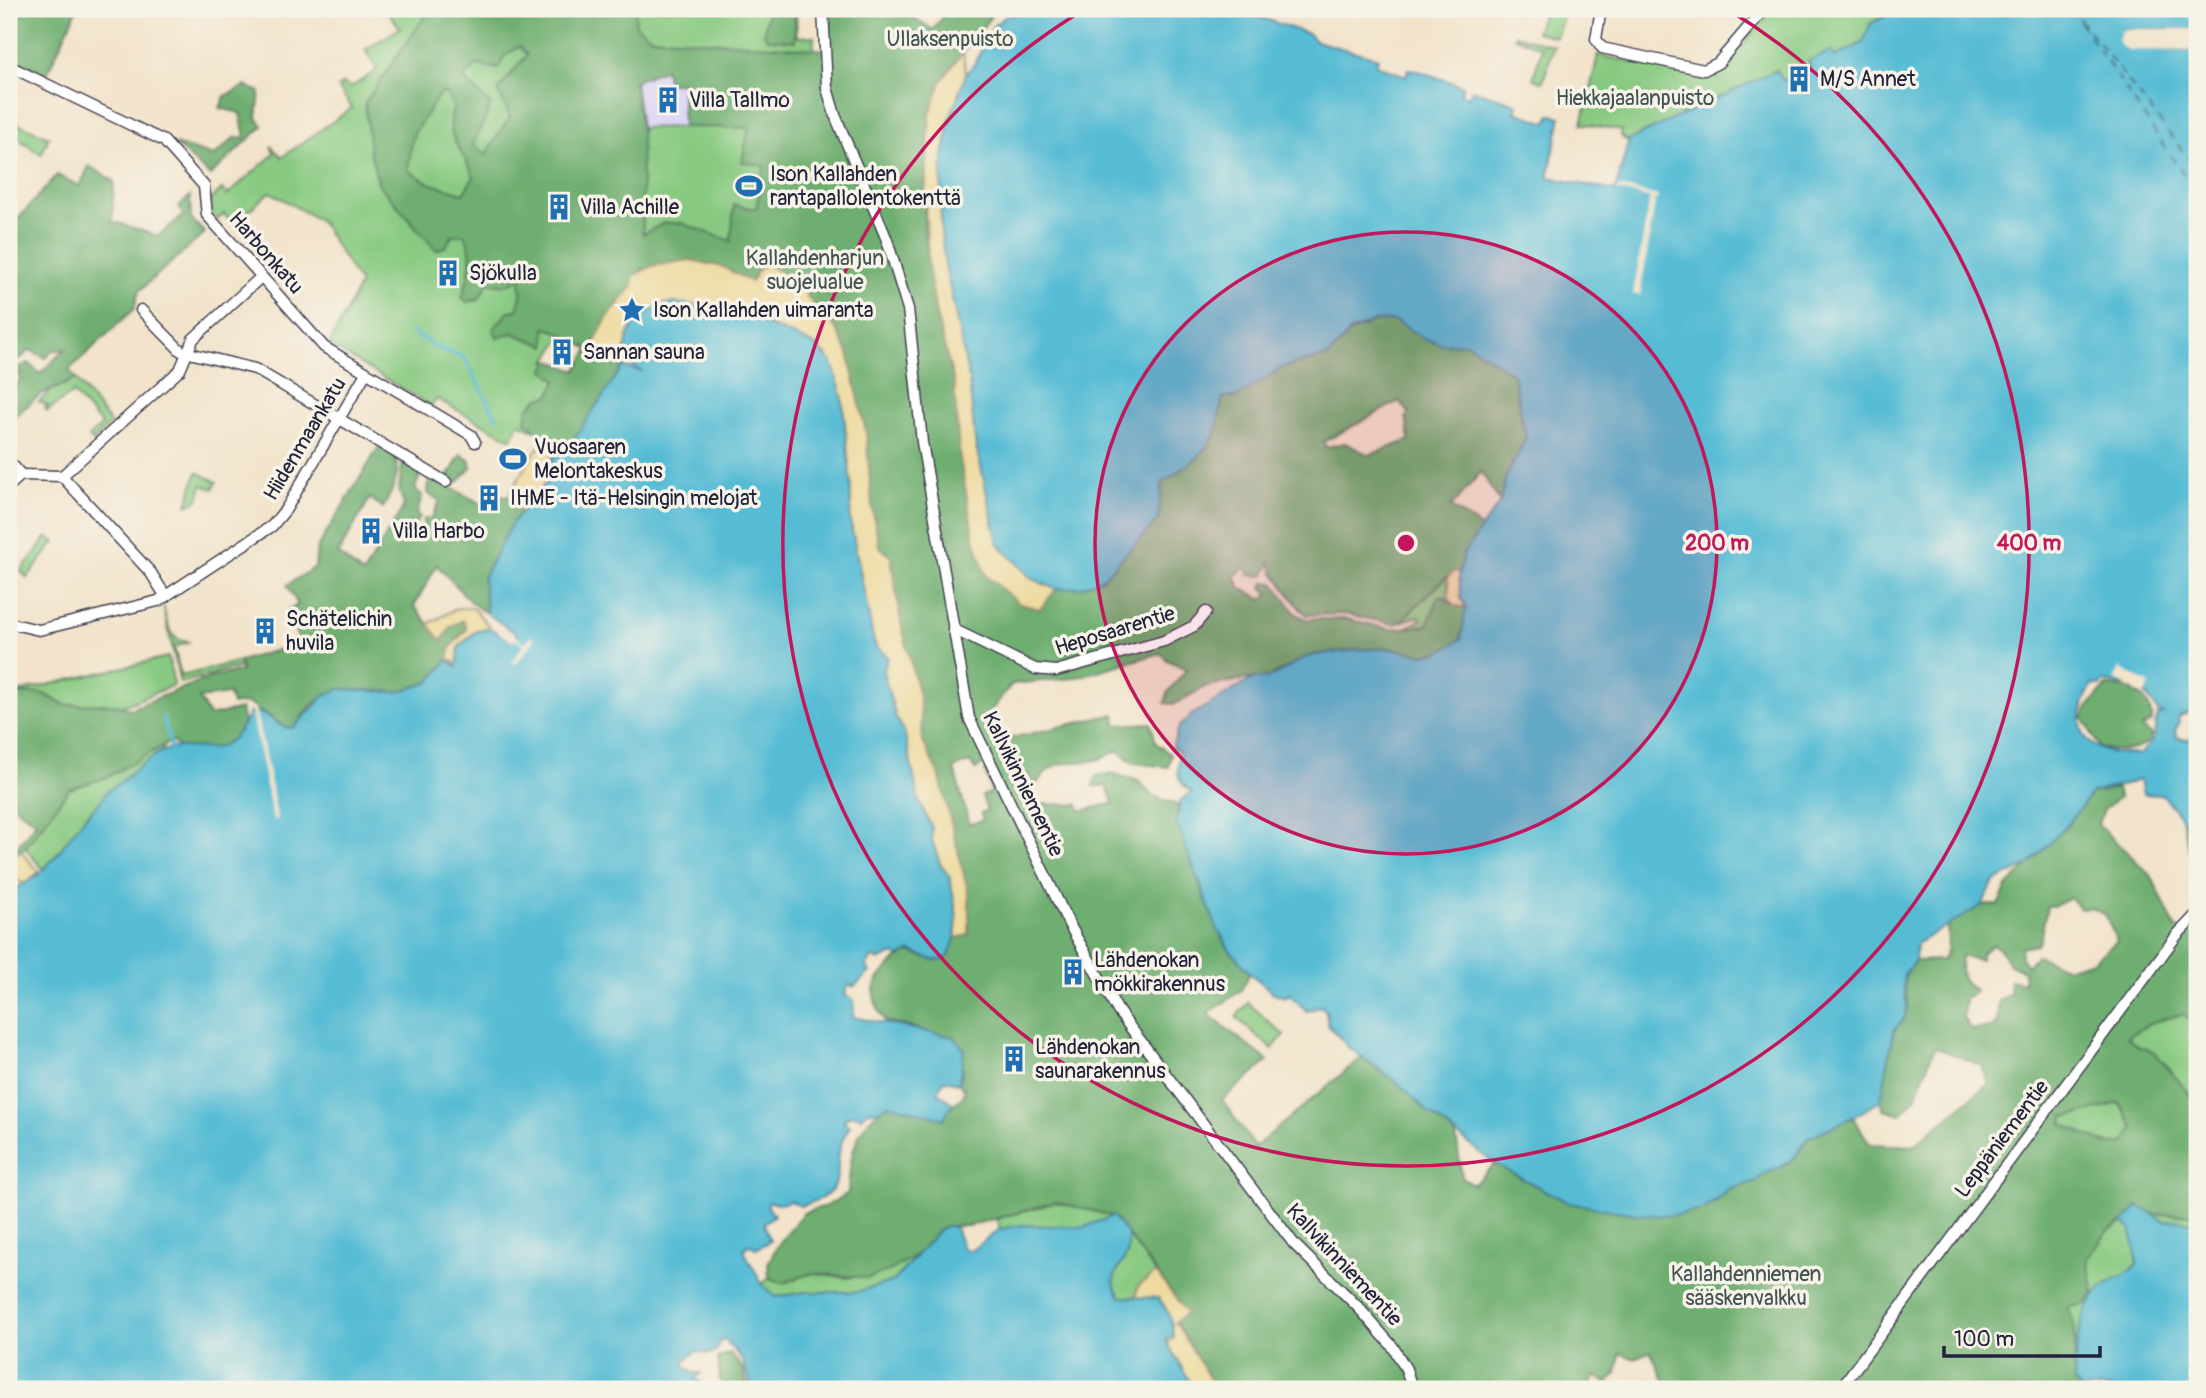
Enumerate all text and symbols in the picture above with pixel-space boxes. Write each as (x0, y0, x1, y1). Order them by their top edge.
park label: Ullaksenpuisto (887, 26, 1013, 53)
building icon: M/S Annet (1784, 64, 1814, 94)
place label: M/S Annet (1820, 66, 1916, 93)
building icon: Villa Tallmo (653, 85, 683, 115)
park label: Hiekkajaalanpuisto (1556, 85, 1714, 112)
place label: Villa Tallmo (689, 87, 790, 114)
place label: Ison Kallahden rantapallolentokenttä (770, 161, 961, 212)
sports icon: Ison Kallahden rantapallolentokenttä (734, 171, 764, 201)
building icon: Villa Achille (544, 192, 574, 222)
place label: Villa Achille (580, 194, 680, 221)
street label: Harbonkatu (223, 206, 309, 300)
park label: Kallahdenharjun suojelualue (746, 245, 884, 296)
building icon: Sjökulla (433, 258, 463, 288)
place label: Sjökulla (469, 260, 537, 287)
place icon: Ison Kallahden uimaranta (617, 295, 647, 325)
place label: Ison Kallahden uimaranta (653, 297, 873, 324)
building icon: Sannan sauna (547, 337, 577, 367)
place label: Sannan sauna (583, 339, 705, 366)
street label: Hiidenmaankatu (258, 372, 352, 506)
place label: Vuosaaren Melontakeskus (534, 434, 663, 485)
sports icon: Vuosaaren Melontakeskus (498, 444, 528, 474)
building icon: IHME - Itä-Helsingin melojat (474, 483, 504, 513)
place label: IHME - Itä-Helsingin melojat (510, 485, 758, 512)
building icon: Villa Harbo (356, 516, 386, 546)
place label: Villa Harbo (392, 518, 485, 545)
text: 200 m (1685, 530, 1749, 557)
text: 400 m (1997, 530, 2061, 557)
centre of rings (1394, 531, 1418, 555)
street label: Heposaarentie (1052, 600, 1179, 662)
place label: Schätelichin huvila (286, 606, 392, 657)
building icon: Schätelichin huvila (250, 616, 280, 646)
street label: Kallvikinniementie (976, 707, 1070, 862)
place label: Lähdenokan mökkirakennus (1094, 947, 1226, 998)
building icon: Lähdenokan mökkirakennus (1058, 957, 1088, 987)
place label: Lähdenokan saunarakennus (1035, 1034, 1166, 1085)
building icon: Lähdenokan saunarakennus (999, 1044, 1029, 1074)
street label: Leppäniementie (1949, 1074, 2055, 1203)
street label: Kallvikinniementie (1280, 1198, 1408, 1333)
park label: Kallahdenniemen sääskenvalkku (1671, 1261, 1821, 1312)
scale bar (1944, 1314, 2099, 1358)
text: 100 m (1954, 1326, 2014, 1353)

